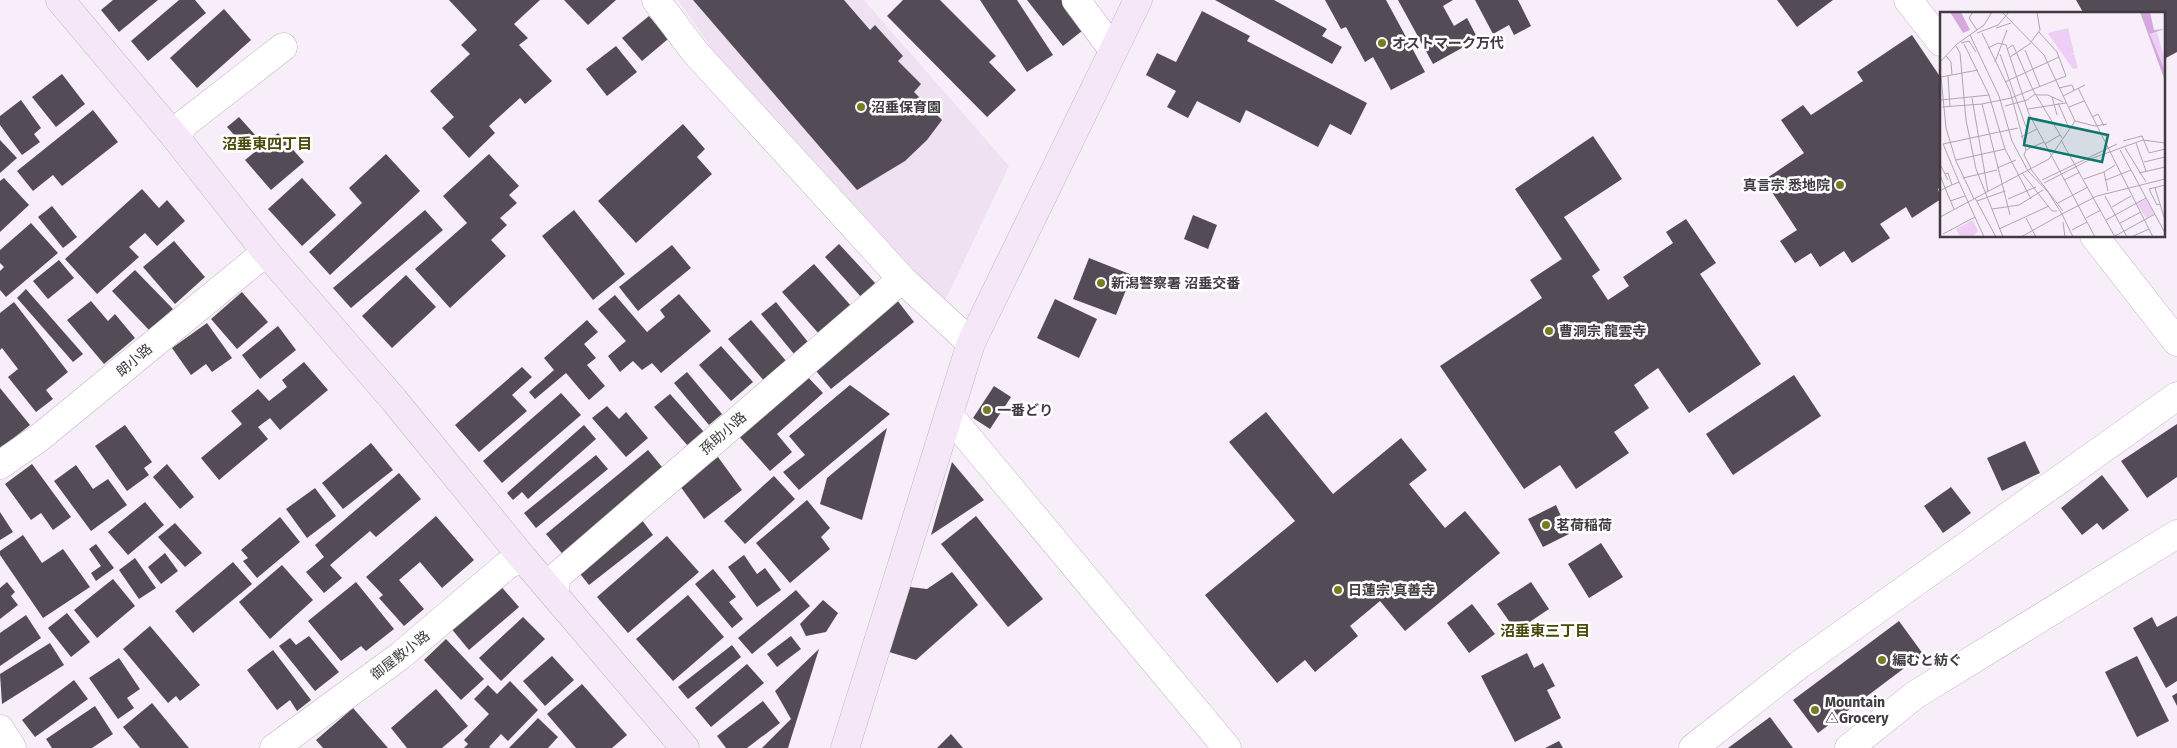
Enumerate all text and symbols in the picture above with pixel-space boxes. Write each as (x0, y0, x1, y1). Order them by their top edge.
inset map (1940, 12, 2164, 238)
place label: オストマーク万代 (1392, 35, 1504, 52)
marker: オストマーク万代 (1376, 37, 1388, 49)
place label: 沼垂保育園 (871, 99, 941, 116)
marker: 沼垂保育園 (855, 101, 867, 113)
district label: 沼垂東四丁目 (222, 135, 312, 153)
place label: 真言宗 悉地院 (1743, 177, 1830, 194)
marker: 真言宗 悉地院 (1834, 179, 1846, 191)
place label: 新潟警察署 沼垂交番 (1111, 275, 1240, 292)
marker: 新潟警察署 沼垂交番 (1095, 277, 1107, 289)
place label: 曹洞宗 龍雲寺 (1559, 323, 1646, 340)
marker: 曹洞宗 龍雲寺 (1543, 325, 1555, 337)
street label: 朗小路 (113, 340, 156, 380)
place label: 一番どり (997, 402, 1053, 419)
marker: 一番どり (981, 404, 993, 416)
street label: 孫助小路 (697, 409, 750, 458)
place label: 茗荷稲荷 (1556, 517, 1612, 534)
marker: 茗荷稲荷 (1540, 519, 1552, 531)
place label: 日蓮宗 真善寺 (1348, 582, 1435, 599)
marker: 日蓮宗 真善寺 (1332, 584, 1344, 596)
district label: 沼垂東三丁目 (1500, 622, 1590, 640)
street label: 御屋敷小路 (367, 627, 433, 684)
place label: 編むと紡ぐ (1892, 652, 1962, 669)
marker: 編むと紡ぐ (1876, 654, 1888, 666)
place label: Mountain △Grocery (1825, 694, 1889, 727)
marker: Mountain △Grocery (1809, 704, 1821, 716)

